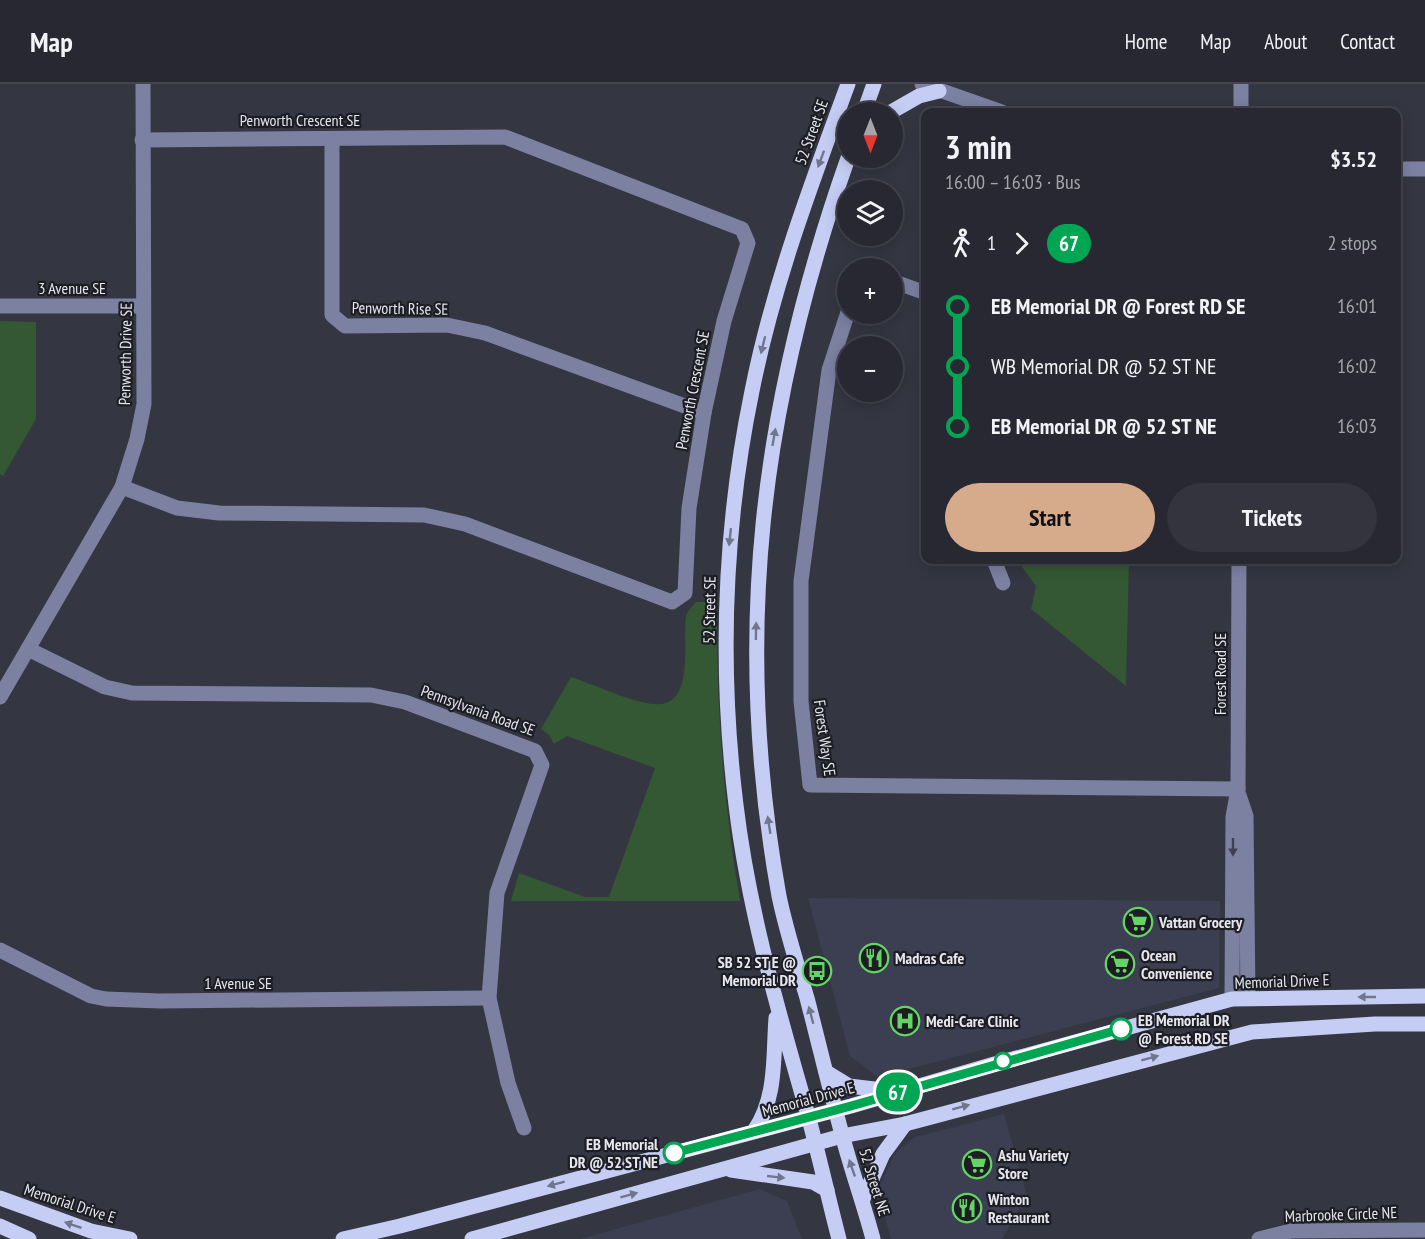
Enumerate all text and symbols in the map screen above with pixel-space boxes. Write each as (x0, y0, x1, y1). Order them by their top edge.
text: Map (30, 23, 73, 60)
text: Home (1125, 28, 1167, 55)
text: Map (1200, 28, 1231, 55)
text: About (1264, 28, 1307, 55)
text: Contact (1340, 28, 1395, 55)
street label: 52 Street SE (790, 97, 832, 167)
north arrow (837, 102, 903, 168)
map controls (837, 102, 903, 402)
street label: Penworth Crescent SE (240, 110, 360, 130)
text: 3 min (945, 125, 1012, 168)
text: $3.52 (1330, 145, 1377, 173)
one-way arrow (815, 150, 825, 168)
text: 16:00 – 16:03 · Bus (945, 169, 1080, 195)
button: layers (837, 180, 903, 246)
icon: walk (945, 227, 978, 260)
icon: forward (1005, 227, 1038, 260)
text: 1 (987, 230, 996, 256)
text: 67 (1059, 230, 1079, 257)
text: 2 stops (1328, 230, 1377, 256)
button: + (837, 258, 903, 324)
street label: 3 Avenue SE (38, 278, 106, 298)
text: EB Memorial DR @ Forest RD SE (991, 292, 1245, 320)
text: 16:01 (1337, 293, 1377, 319)
street label: Penworth Rise SE (352, 297, 449, 319)
street label: Penworth Drive SE (114, 303, 136, 405)
street label: Penworth Crescent SE (671, 329, 713, 451)
one-way arrow (758, 336, 768, 354)
button: − (837, 336, 903, 402)
text: WB Memorial DR @ 52 ST NE (991, 352, 1216, 380)
text: 16:02 (1337, 353, 1377, 379)
text: EB Memorial DR @ 52 ST NE (991, 412, 1216, 440)
text: 16:03 (1337, 413, 1377, 439)
one-way arrow (770, 427, 779, 446)
button: Start (945, 483, 1155, 552)
button: Tickets (1167, 483, 1377, 552)
one-way arrow (726, 527, 735, 546)
street label: 52 Street SE (698, 576, 720, 644)
one-way arrow (752, 622, 761, 641)
street label: Forest Road SE (1210, 633, 1230, 715)
street label: Pennsylvania Road SE (418, 680, 538, 740)
street label: Forest Way SE (810, 699, 840, 778)
one-way arrow (764, 816, 773, 835)
one-way arrow (1228, 838, 1238, 857)
supermarket icon: Vattan Grocery (1122, 906, 1154, 938)
place label: Vattan Grocery (1158, 912, 1243, 932)
restaurant icon: Madras Cafe (858, 942, 890, 974)
place label: Ocean Convenience (1141, 945, 1212, 983)
place label: Madras Cafe (895, 948, 964, 968)
supermarket icon: Ocean Convenience (1104, 948, 1136, 980)
place label: SB 52 ST E @ Memorial DR (718, 952, 796, 990)
bus stop icon: SB 52 ST E @ Memorial DR (801, 955, 833, 987)
street label: Memorial Drive E (1234, 969, 1330, 993)
street label: 1 Avenue SE (204, 973, 272, 993)
one-way arrow (1357, 992, 1376, 1002)
hospital icon: Medi-Care Clinic (889, 1005, 921, 1037)
one-way arrow (806, 1006, 816, 1024)
place label: EB Memorial DR @ Forest RD SE (1138, 1010, 1230, 1048)
place label: Medi-Care Clinic (926, 1011, 1019, 1031)
marker: EB Memorial DR @ Forest RD SE (1110, 1018, 1132, 1040)
unlabelled marker (994, 1052, 1012, 1070)
one-way arrow (1141, 1053, 1159, 1063)
line badge: 67 (871, 1072, 925, 1112)
street label: Memorial Drive E (760, 1077, 857, 1121)
text: 67 (888, 1079, 908, 1106)
one-way arrow (952, 1102, 970, 1111)
place label: EB Memorial DR @ 52 ST NE (569, 1134, 658, 1172)
marker: EB Memorial DR @ 52 ST NE (663, 1142, 685, 1164)
place label: Ashu Variety Store (997, 1145, 1069, 1183)
street label: 52 Street NE (855, 1146, 895, 1218)
supermarket icon: Ashu Variety Store (961, 1148, 993, 1180)
one-way arrow (847, 1159, 856, 1177)
one-way arrow (767, 1172, 786, 1182)
street label: Memorial Drive E (22, 1179, 118, 1227)
one-way arrow (547, 1180, 565, 1190)
place label: Winton Restaurant (987, 1189, 1050, 1227)
one-way arrow (620, 1190, 638, 1200)
restaurant icon: Winton Restaurant (951, 1192, 983, 1224)
street label: Marbrooke Circle NE (1285, 1202, 1398, 1226)
one-way arrow (64, 1220, 82, 1230)

